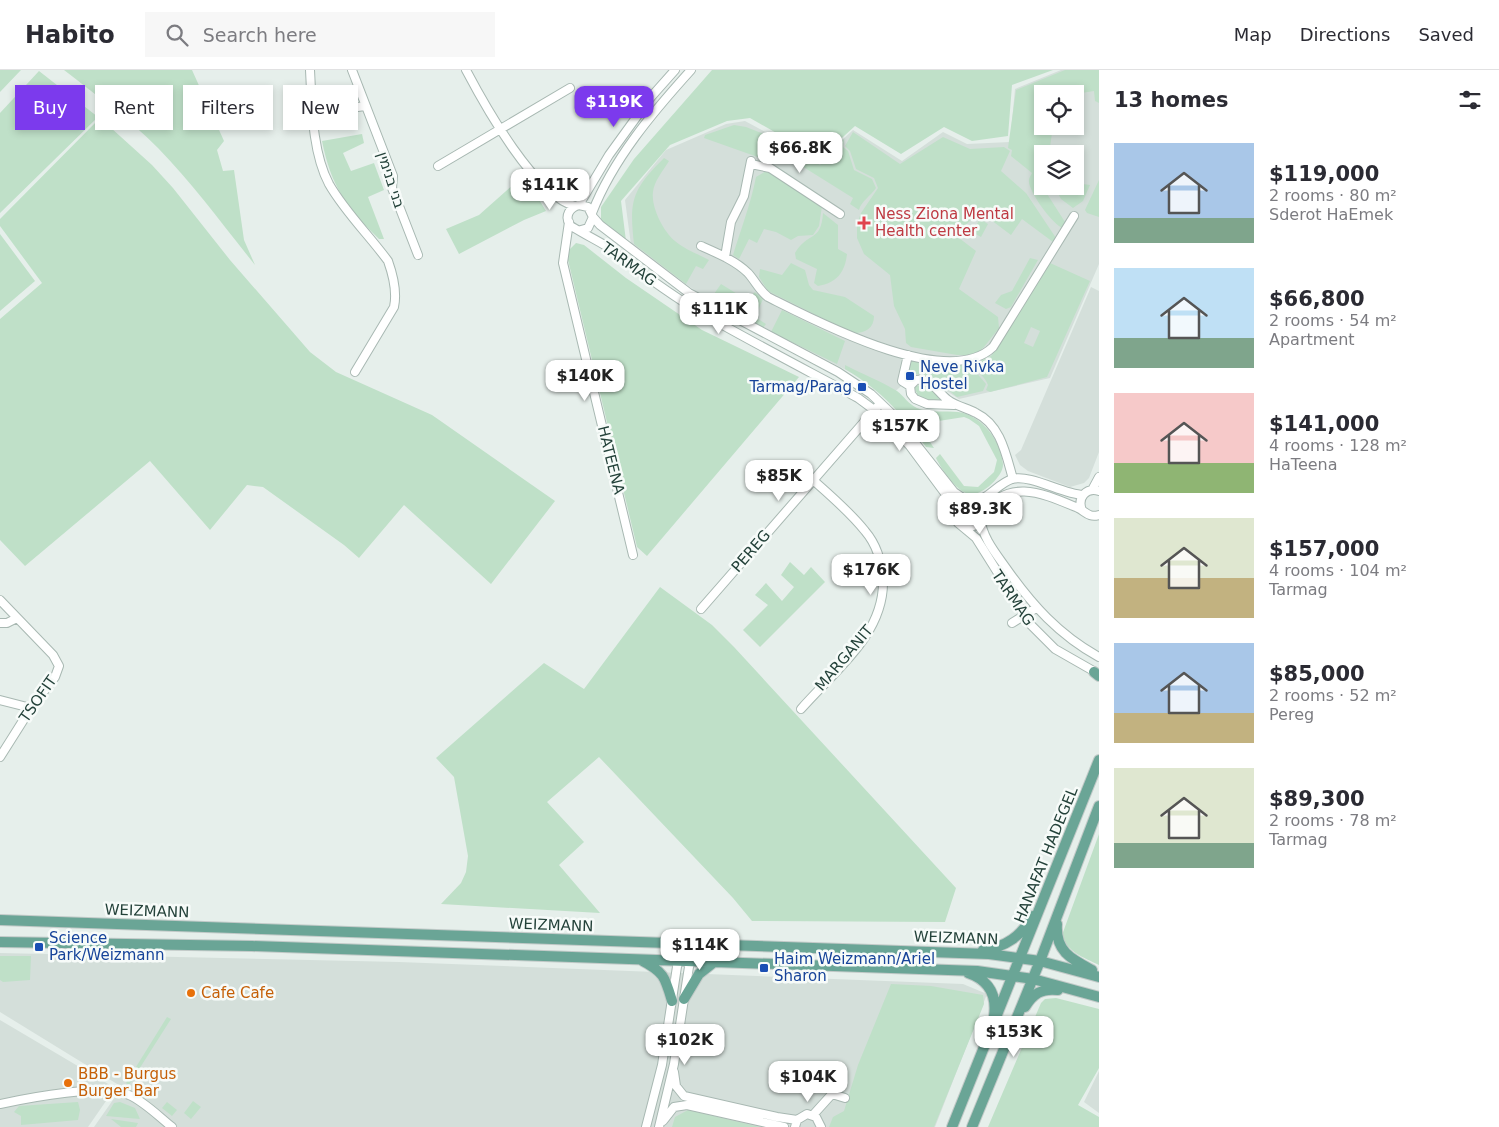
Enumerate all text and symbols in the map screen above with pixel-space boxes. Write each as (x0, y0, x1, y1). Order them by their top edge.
search box (145, 12, 495, 57)
text: Habito (25, 21, 115, 49)
icon: search (163, 21, 191, 49)
text: Search here (203, 24, 317, 46)
text: Map (1234, 24, 1272, 45)
text: Directions (1300, 24, 1390, 45)
text: Saved (1418, 24, 1474, 45)
chip: Buy (15, 85, 85, 130)
chip: Rent (95, 85, 173, 130)
chip: Filters (183, 85, 273, 130)
chip: New (283, 85, 358, 130)
pin: $119K (579, 85, 649, 128)
map controls (1034, 85, 1084, 195)
button: locate (1034, 85, 1084, 135)
icon: filters (1456, 86, 1484, 114)
text: 13 homes (1114, 88, 1229, 112)
text: $119K (586, 92, 642, 111)
pin: $66.8K (759, 132, 841, 174)
text: $66.8K (768, 138, 832, 157)
button: layers (1034, 145, 1084, 195)
street label: בני בנימין (373, 149, 409, 211)
text: $119,000 (1269, 162, 1379, 186)
icon: home (1154, 163, 1214, 223)
pin: $141K (515, 168, 585, 211)
text: $141K (522, 175, 578, 194)
text: 2 rooms · 80 m² (1269, 186, 1397, 205)
place label: Ness Ziona Mental Health center (875, 205, 1014, 240)
text: Sderot HaEmek (1269, 205, 1393, 224)
marker: Ness Ziona Mental Health center (857, 216, 871, 230)
street label: TARMAG (597, 238, 660, 290)
text: $66,800 (1269, 287, 1365, 311)
icon: home (1154, 288, 1214, 348)
pin: $111K (684, 292, 754, 335)
text: $111K (691, 299, 747, 318)
text: 2 rooms · 54 m² (1269, 311, 1397, 330)
text: Apartment (1269, 330, 1355, 349)
place label: Neve Rivka Hostel (920, 358, 1004, 393)
pin: $140K (550, 360, 620, 402)
text: $140K (557, 366, 613, 385)
marker: Neve Rivka Hostel (904, 370, 916, 382)
place label: Tarmag/Parag (748, 378, 852, 396)
marker: Tarmag/Parag (856, 381, 868, 393)
pin: $157K (865, 410, 935, 452)
text: $141,000 (1269, 412, 1379, 436)
icon: home (1154, 413, 1214, 473)
text: $157K (872, 416, 928, 435)
street label: HATEENA (594, 424, 628, 497)
text: 4 rooms · 128 m² (1269, 436, 1407, 455)
text: HaTeena (1269, 455, 1338, 474)
pin: $85K (749, 460, 809, 502)
text: $85K (756, 466, 802, 485)
pin: $89.3K (939, 492, 1021, 535)
text: $89.3K (948, 499, 1012, 518)
street label: PEREG (728, 526, 774, 576)
text: $157,000 (1269, 537, 1379, 561)
icon: home (1154, 538, 1214, 598)
pin: $176K (836, 554, 906, 596)
text: $176K (843, 560, 899, 579)
text: 4 rooms · 104 m² (1269, 561, 1407, 580)
street label: TARMAG (987, 566, 1038, 629)
text: Tarmag (1269, 580, 1328, 599)
street label: MARGANIT (811, 621, 877, 695)
text: $85,000 (1269, 662, 1365, 686)
icon: home (1154, 663, 1214, 723)
street label: TSOFIT (15, 672, 61, 727)
text: 2 rooms · 52 m² (1269, 686, 1397, 705)
text: Pereg (1269, 705, 1314, 724)
street label: HANAFAT HADEGEL (1010, 784, 1082, 926)
text: $89,300 (1269, 787, 1365, 811)
icon: home (1154, 788, 1214, 848)
text: 2 rooms · 78 m² (1269, 811, 1397, 830)
text: Tarmag (1269, 830, 1328, 849)
street label: WEIZMANN (104, 901, 190, 921)
street label: WEIZMANN (508, 915, 594, 935)
pin: $114K (665, 928, 735, 971)
street label: WEIZMANN (913, 928, 999, 948)
place label: Science Park/Weizmann (49, 929, 165, 964)
text: $114K (672, 935, 728, 954)
marker: Science Park/Weizmann (33, 941, 45, 953)
place label: Haim Weizmann/Ariel Sharon (774, 950, 935, 985)
marker: Haim Weizmann/Ariel Sharon (758, 962, 770, 974)
place label: Cafe Cafe (201, 984, 274, 1002)
marker: Cafe Cafe (185, 987, 197, 999)
pin: $153K (979, 1016, 1049, 1058)
text: $153K (986, 1022, 1042, 1041)
pin: $102K (650, 1024, 720, 1066)
text: $102K (657, 1030, 713, 1049)
pin: $104K (773, 1060, 843, 1103)
place label: BBB - Burgus Burger Bar (78, 1065, 177, 1100)
text: $104K (780, 1067, 836, 1086)
marker: BBB - Burgus Burger Bar (62, 1077, 74, 1089)

